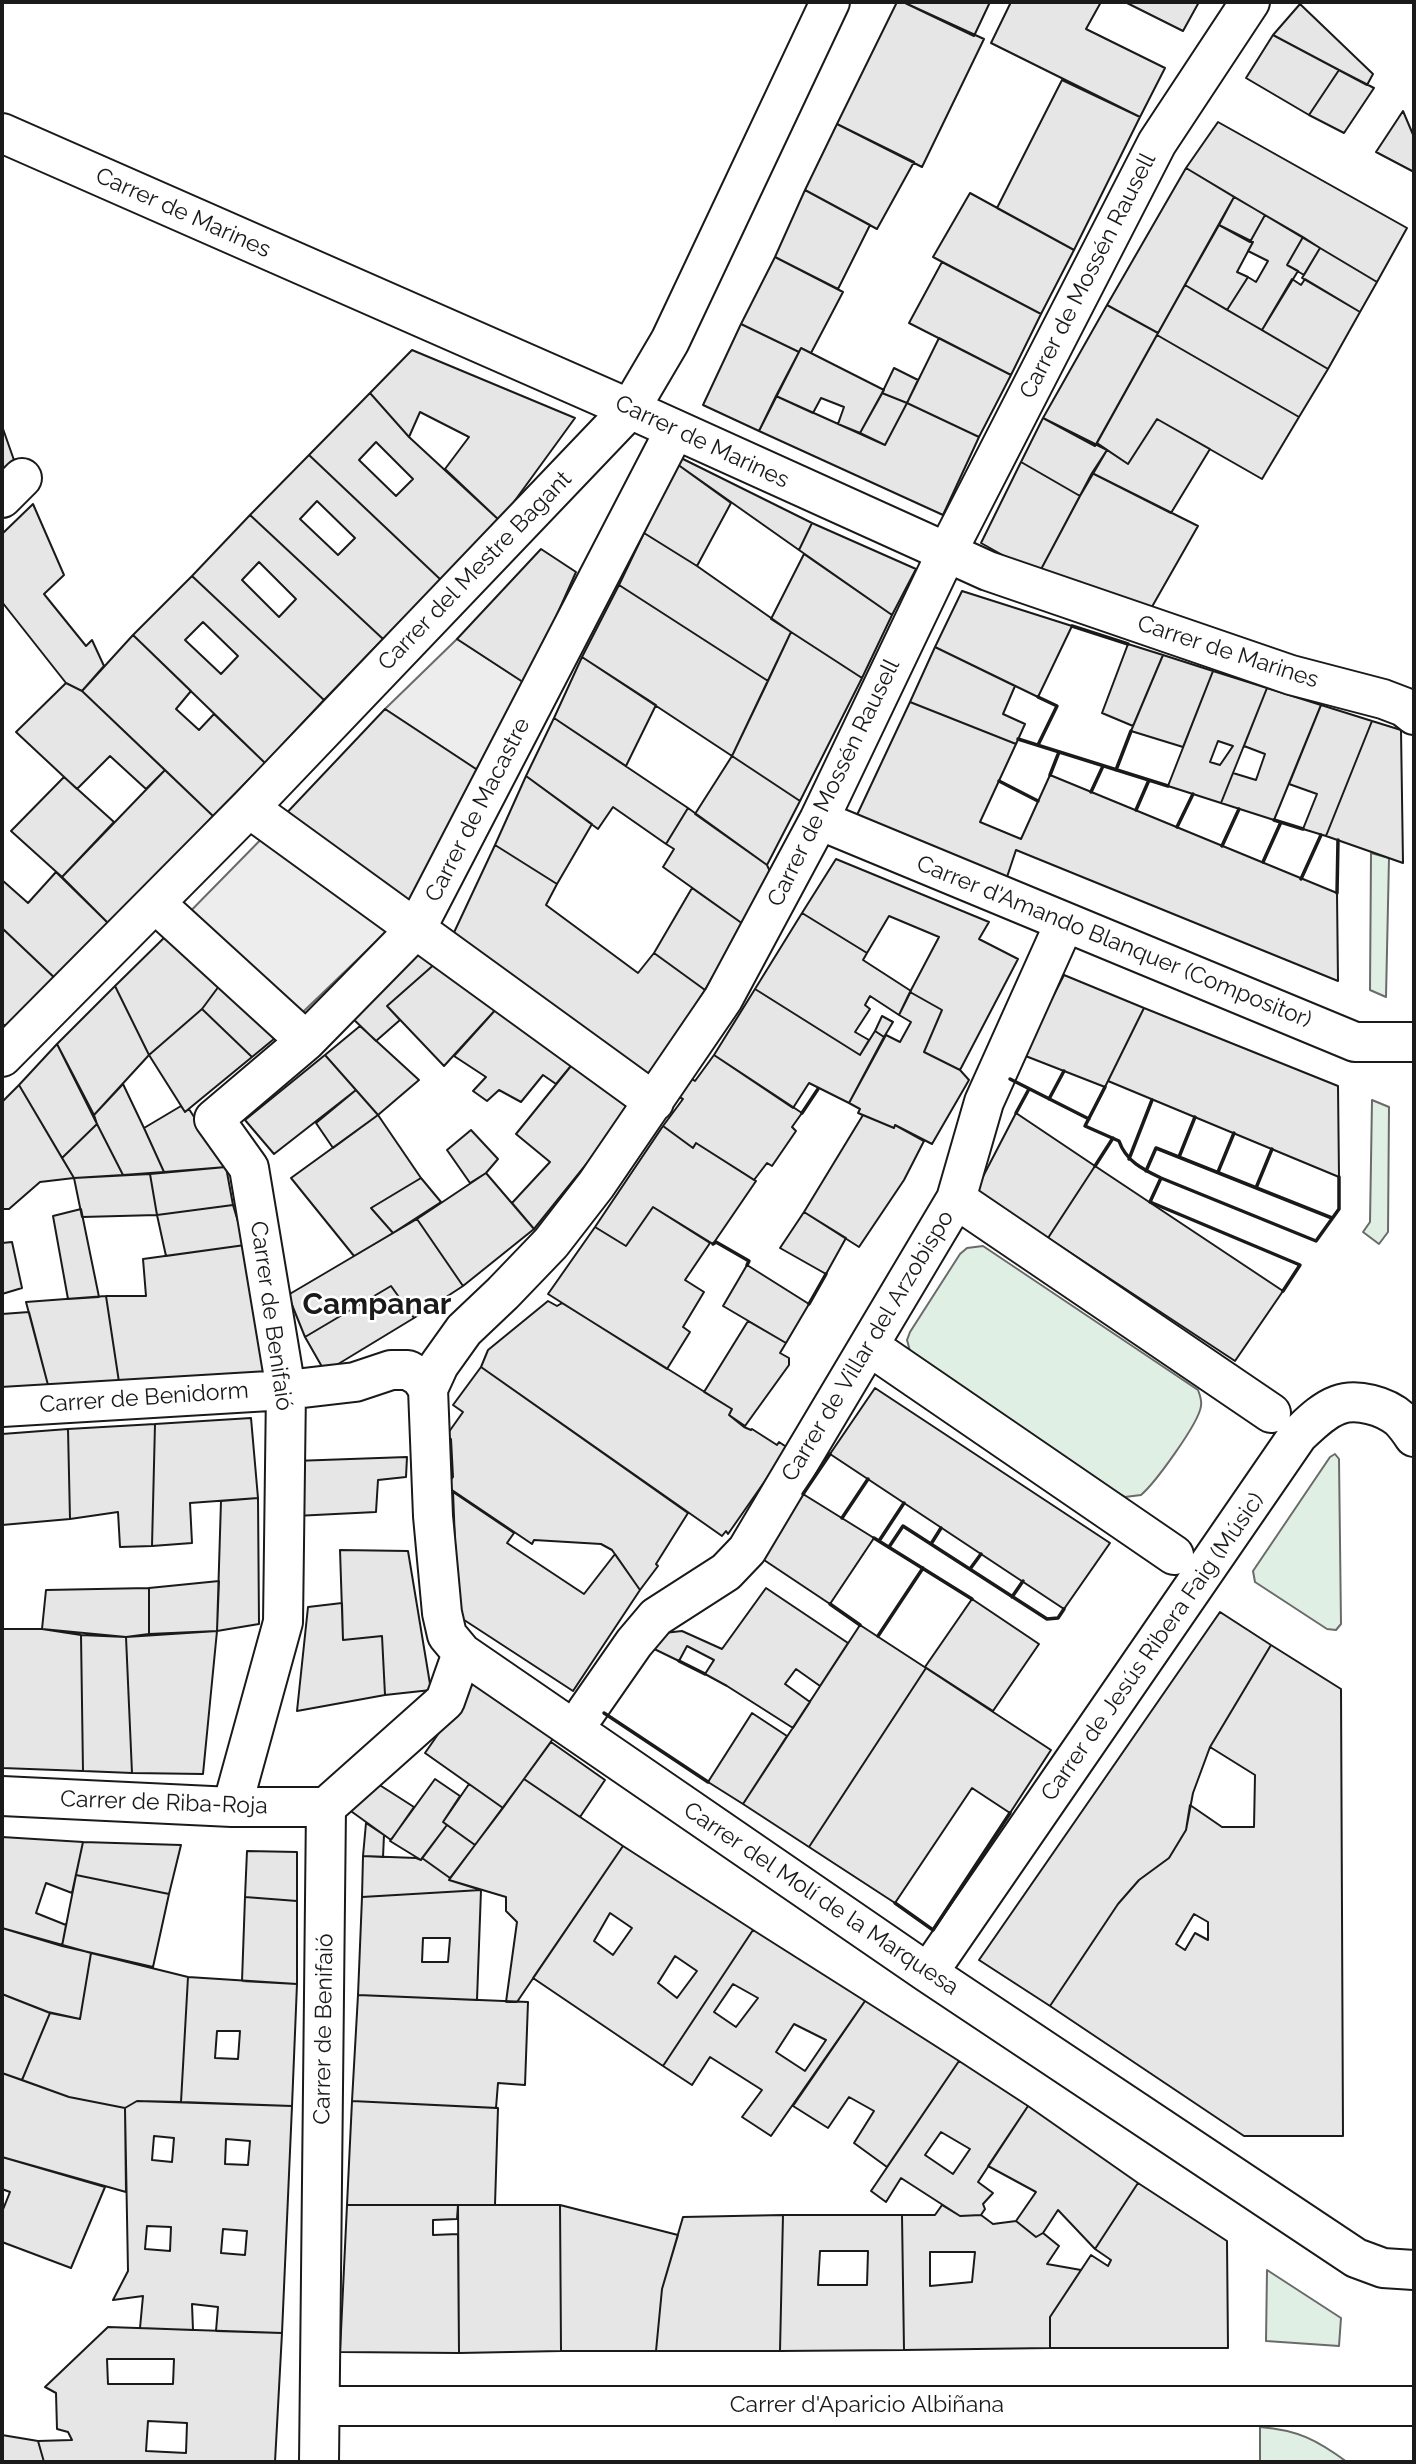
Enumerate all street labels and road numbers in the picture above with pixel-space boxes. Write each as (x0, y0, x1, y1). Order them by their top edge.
street label: Carrer de Mossén Rausell (1014, 149, 1162, 403)
street label: Carrer de Marines (91, 162, 275, 264)
street label: Carrer de Marines (611, 390, 793, 494)
street label: Carrer del Mestre Bagant (373, 466, 577, 676)
street label: Carrer de Marines (1134, 610, 1322, 694)
street label: Carrer de Mossén Rausell (762, 655, 906, 911)
street label: Carrer de Macastre (420, 713, 536, 907)
street label: Carrer d'Amando Blanquer (Compositor) (912, 850, 1316, 1034)
street label: Carrer de Villar del Arzobispo (776, 1205, 960, 1487)
street label: Carrer de Benifaió (244, 1219, 298, 1413)
street label: Carrer de Benidorm (38, 1377, 250, 1419)
street label: Carrer de Jesús Ribera Faig (Músic) (1036, 1488, 1270, 1806)
street label: Carrer de Riba-Roja (60, 1786, 268, 1820)
street label: Carrer del Molí de la Marquesa (678, 1796, 964, 2002)
street label: Carrer de Benifaió (309, 1933, 339, 2125)
street label: Carrer d'Aparicio Albiñana (730, 2391, 1004, 2419)

